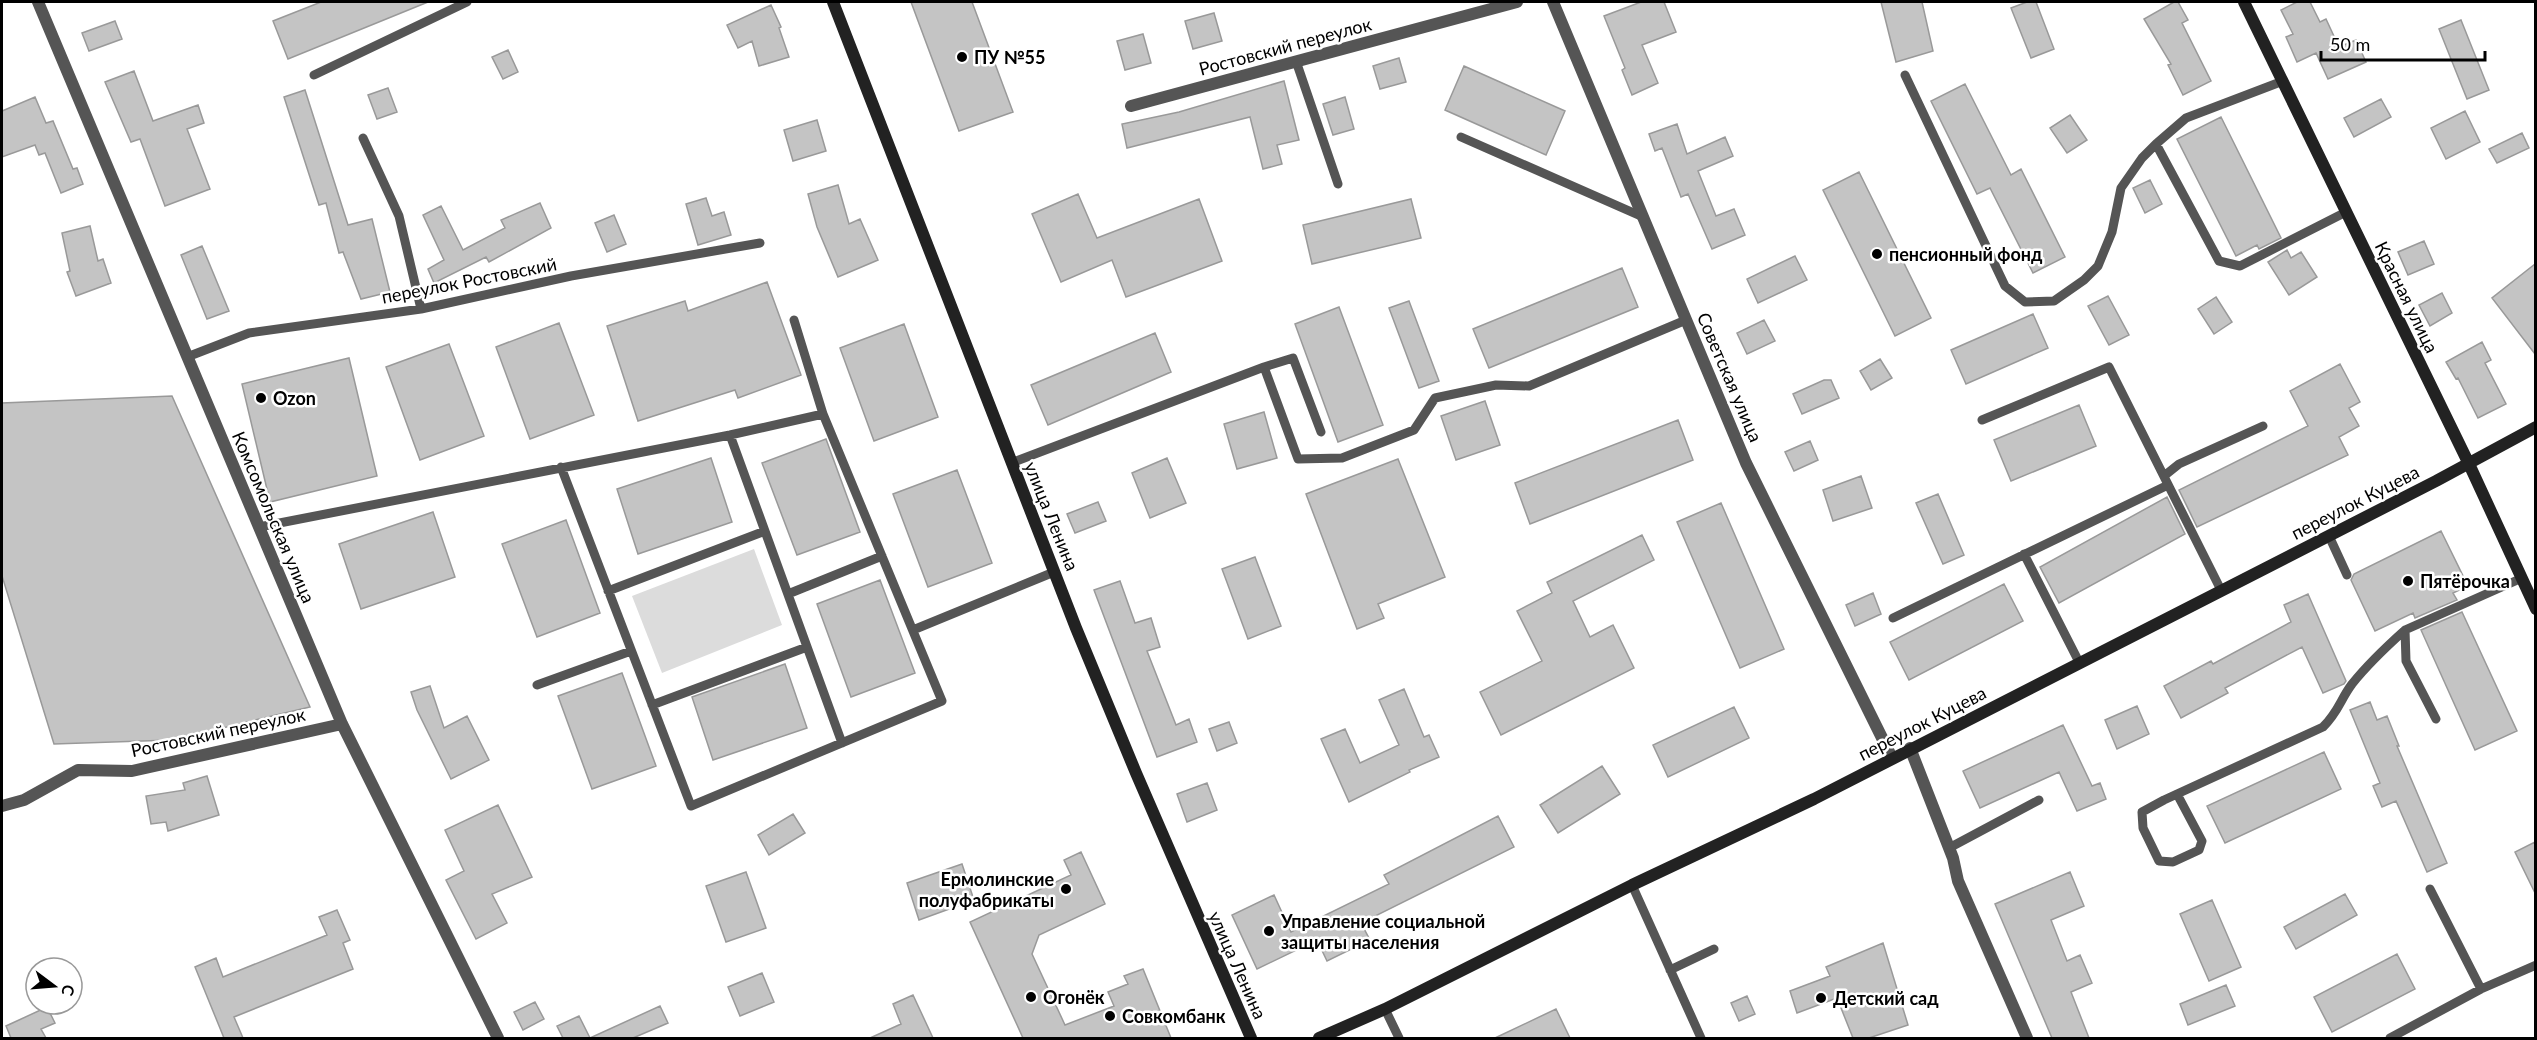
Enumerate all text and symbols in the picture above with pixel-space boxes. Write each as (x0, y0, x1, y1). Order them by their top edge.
street label: Ростовский переулок (1196, 12, 1374, 80)
scale bar (2321, 24, 2484, 62)
text: 50 m (2330, 33, 2370, 55)
place label: ПУ №55 (974, 46, 1045, 68)
marker: ПУ №55 (955, 50, 969, 64)
street label: Красная улица (2371, 238, 2443, 356)
place label: пенсионный фонд (1889, 243, 2043, 265)
marker: пенсионный фонд (1870, 247, 1884, 261)
street label: переулок Ростовский (380, 252, 558, 308)
street label: Советская улица (1693, 309, 1767, 445)
place label: Ozon (273, 387, 316, 409)
marker: Ozon (254, 391, 268, 405)
street label: Комсомольская улица (228, 428, 320, 606)
street label: улица Ленина (1020, 458, 1084, 574)
street label: переулок Куцева (2287, 460, 2423, 544)
place label: Пятёрочка (2420, 570, 2510, 592)
marker: Пятёрочка (2401, 574, 2415, 588)
street label: переулок Куцева (1854, 681, 1990, 765)
street label: Ростовский переулок (129, 703, 308, 761)
place label: Ермолинские полуфабрикаты (919, 868, 1054, 911)
marker: Ермолинские полуфабрикаты (1059, 882, 1073, 896)
street label: улица Ленина (1204, 908, 1272, 1022)
place label: Управление социальной защиты населения (1280, 910, 1485, 953)
marker: Управление социальной защиты населения (1262, 924, 1276, 938)
north arrow (24, 956, 84, 1016)
text: С (58, 983, 79, 998)
place label: Огонёк (1043, 986, 1105, 1008)
place label: Детский сад (1833, 987, 1939, 1009)
marker: Огонёк (1024, 990, 1038, 1004)
marker: Детский сад (1814, 991, 1828, 1005)
place label: Совкомбанк (1122, 1005, 1226, 1027)
marker: Совкомбанк (1103, 1009, 1117, 1023)

